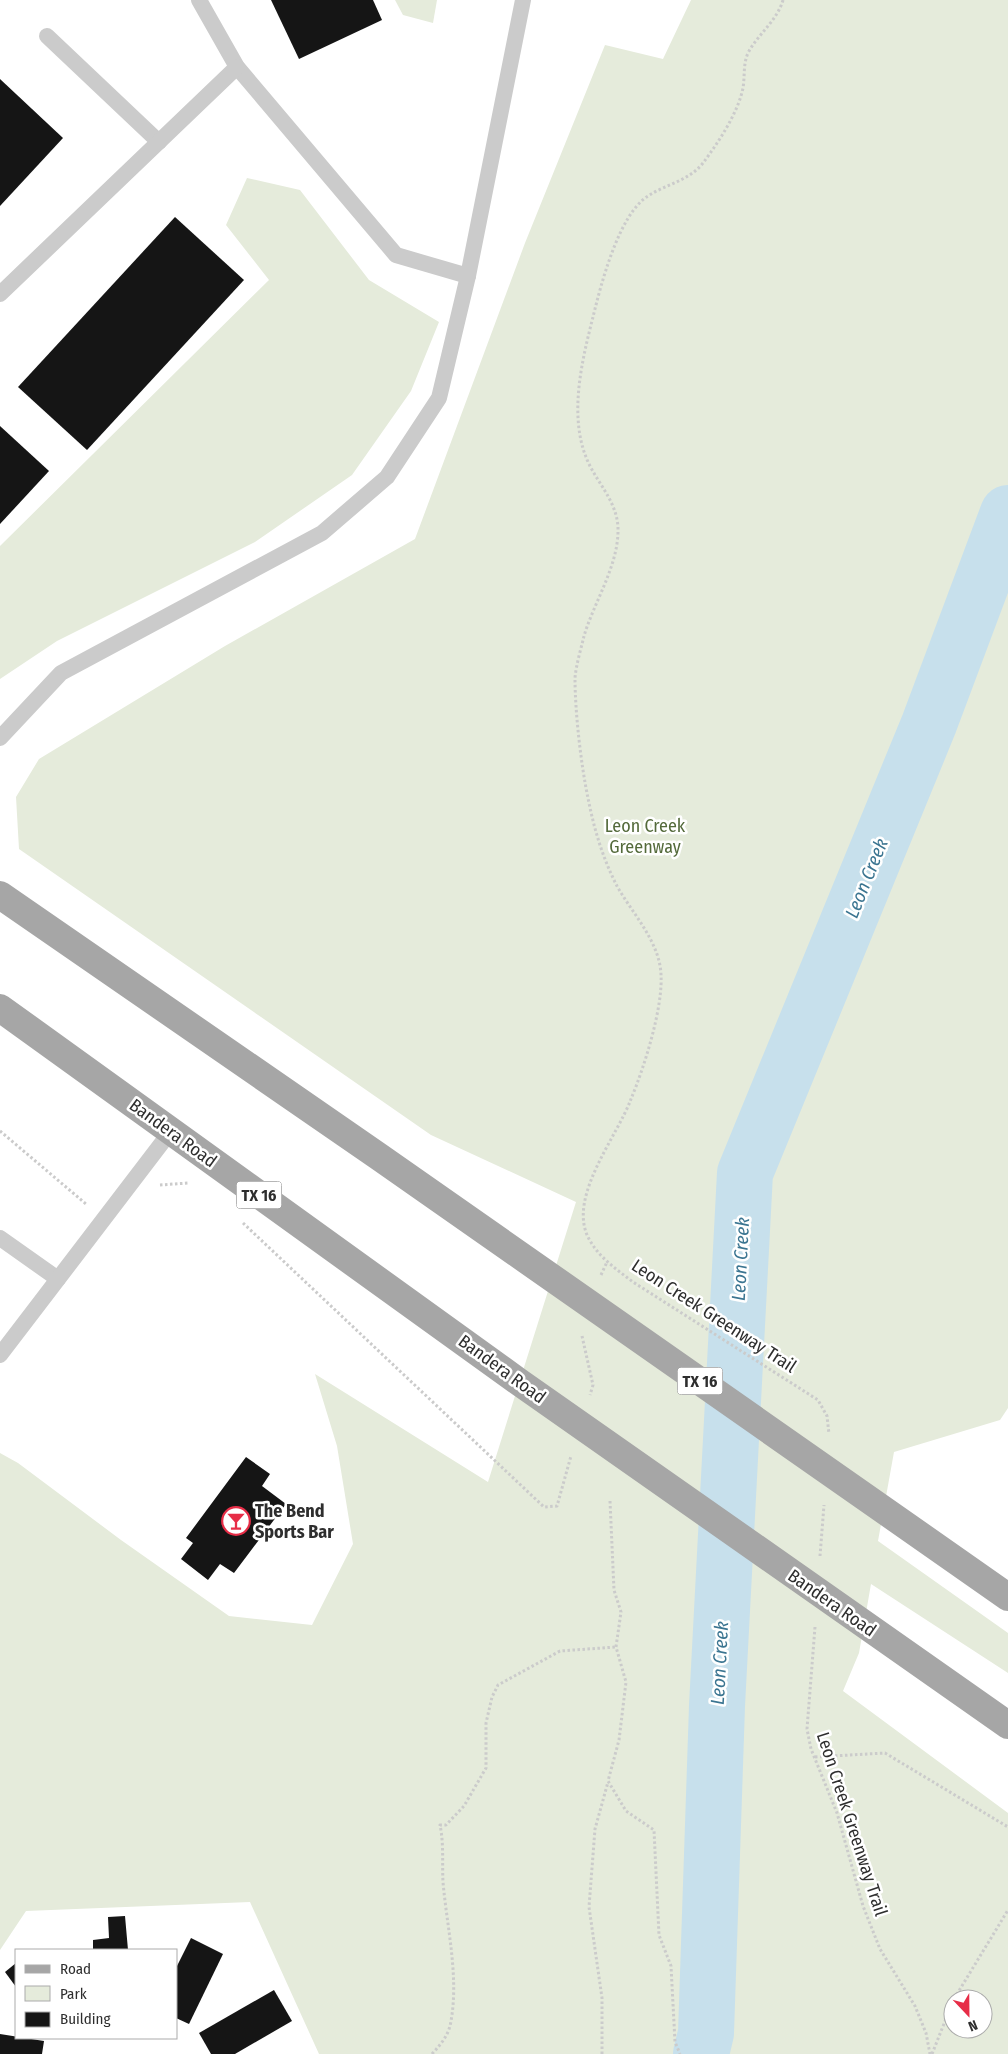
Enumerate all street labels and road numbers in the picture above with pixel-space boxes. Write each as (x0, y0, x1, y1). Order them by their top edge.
street label: Bandera Road (125, 1094, 221, 1172)
road number: TX 16 (236, 1182, 282, 1208)
street label: Leon Creek Greenway Trail (627, 1254, 801, 1378)
street label: Bandera Road (454, 1330, 550, 1408)
road number: TX 16 (678, 1368, 722, 1394)
street label: Bandera Road (784, 1565, 880, 1641)
street label: Leon Creek Greenway Trail (812, 1729, 892, 1919)

